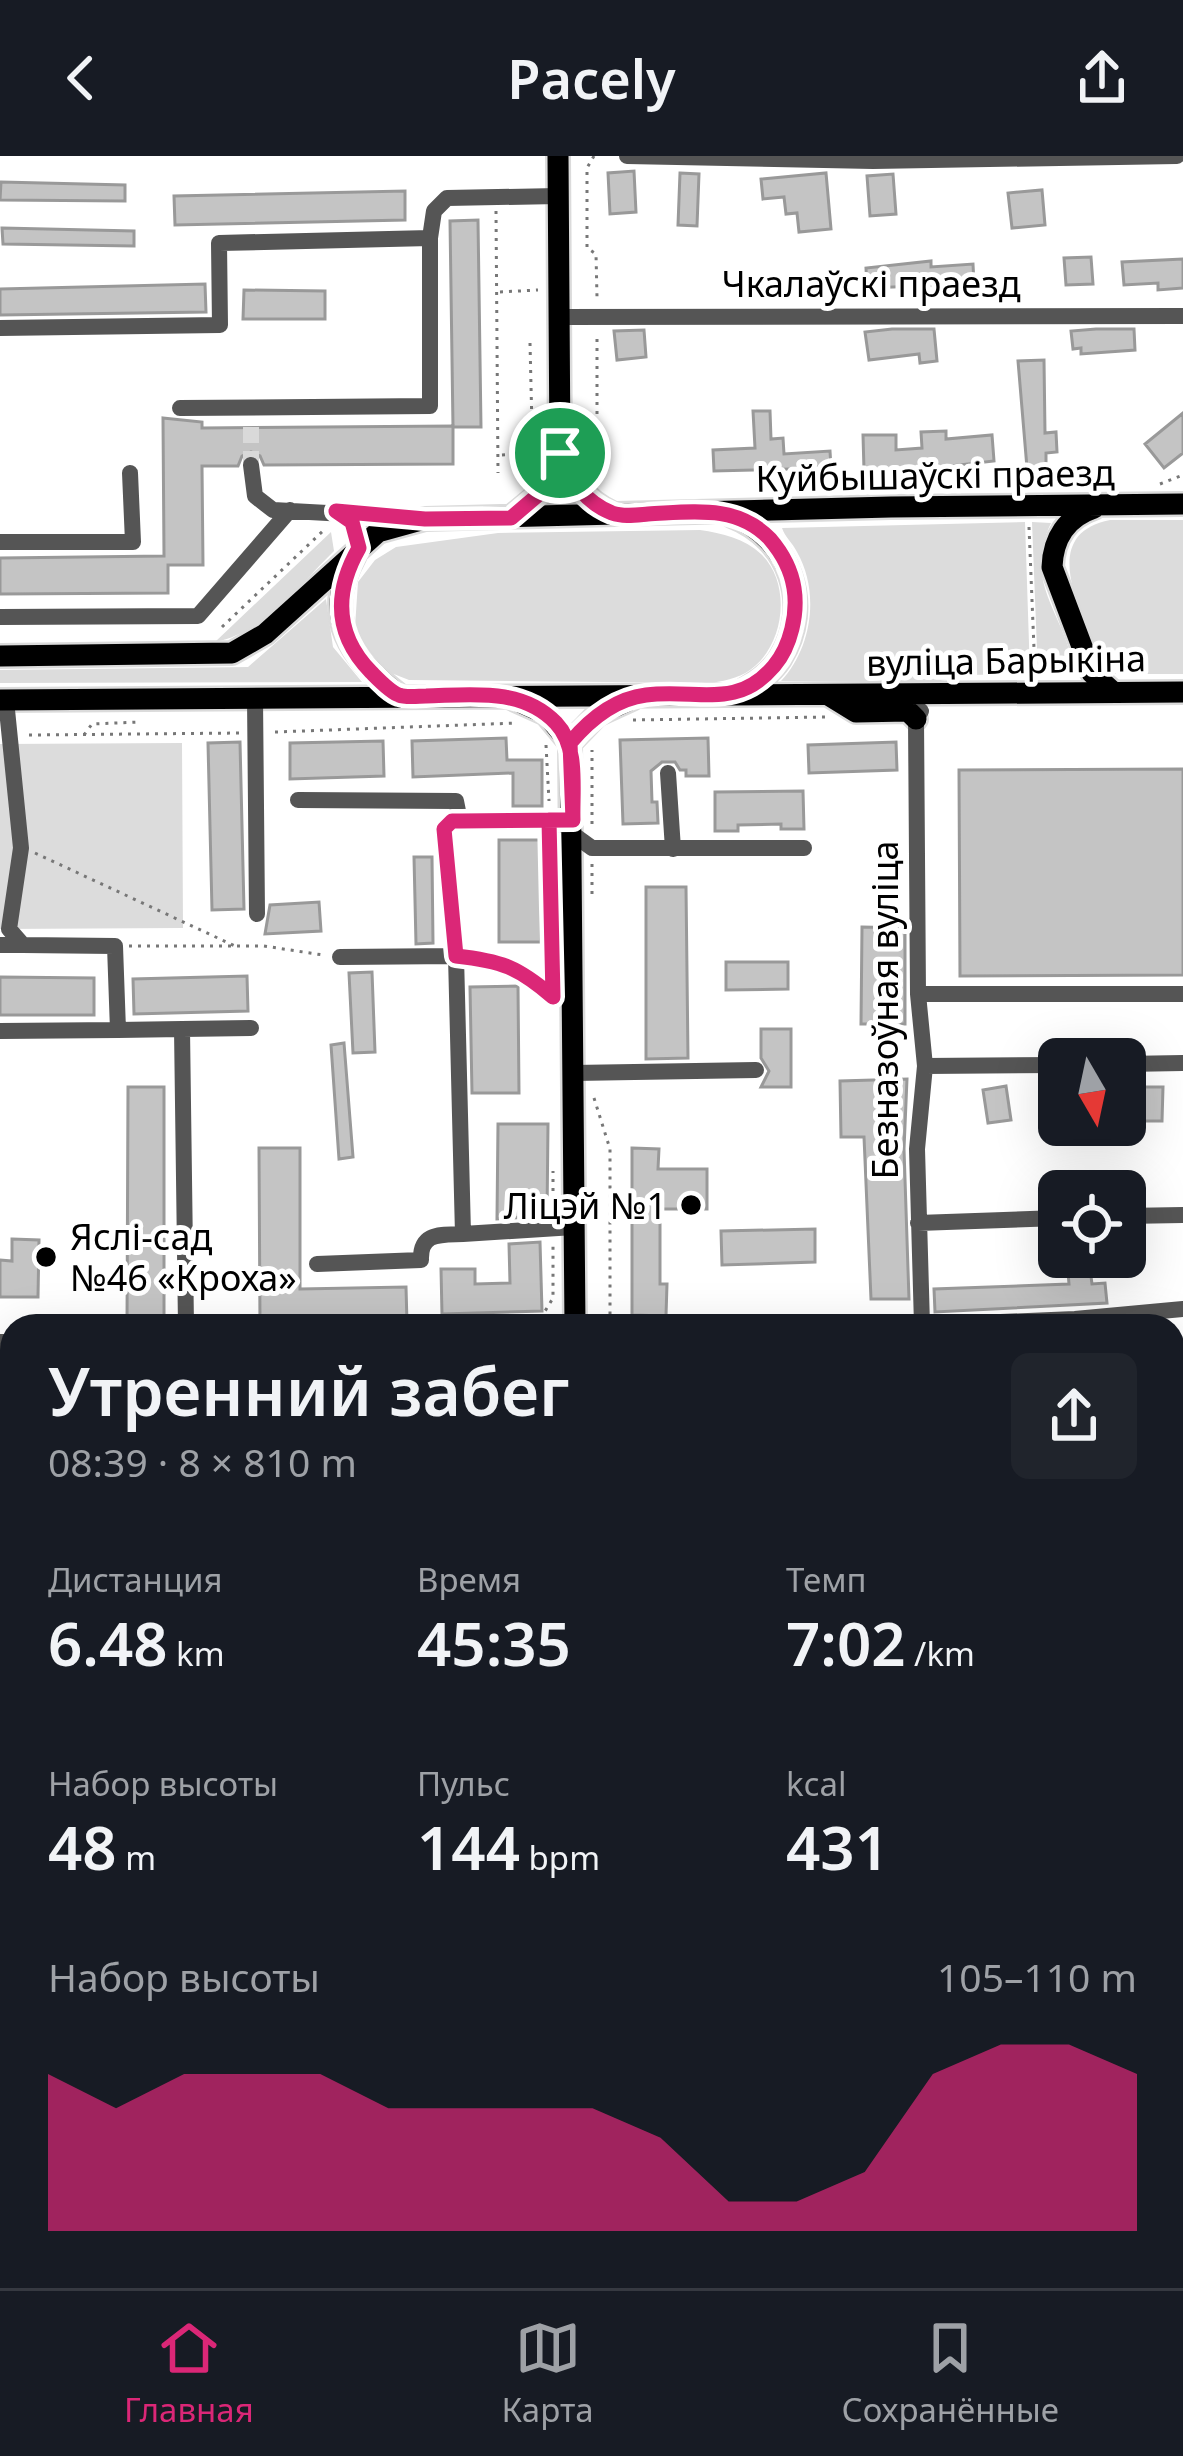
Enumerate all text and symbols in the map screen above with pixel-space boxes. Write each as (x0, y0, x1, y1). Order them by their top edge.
text: Pacely (507, 41, 676, 115)
icon: back (48, 45, 114, 111)
icon: share (1069, 45, 1135, 111)
street label: Чкалаўскі праезд (721, 259, 1021, 308)
pin (509, 402, 611, 504)
icon: arrive (527, 420, 593, 486)
street label: Куйбышаўскі праезд (755, 447, 1115, 503)
street label: вуліца Барыкіна (866, 633, 1146, 687)
street label: Безназоўная вуліца (860, 840, 909, 1180)
north arrow (1038, 1038, 1146, 1146)
map controls (1038, 1038, 1146, 1278)
button: locate (1038, 1170, 1146, 1278)
place label: Ліцэй №1 (504, 1181, 667, 1230)
marker: Ліцэй №1 (678, 1192, 704, 1218)
place label: Яслі-сад №46 «Кроха» (70, 1212, 297, 1302)
marker: Яслі-сад №46 «Кроха» (33, 1244, 59, 1270)
text: Утренний забег (48, 1345, 570, 1435)
button: share (1011, 1353, 1137, 1479)
text: 08:39 · 8 × 810 m (48, 1435, 357, 1488)
text: Дистанция (48, 1557, 223, 1602)
text: Время (417, 1557, 521, 1602)
text: Темп (786, 1557, 867, 1602)
text: 6.48 (48, 1602, 168, 1684)
text: 45:35 (417, 1602, 571, 1684)
text: 7:02 (786, 1602, 906, 1684)
text: km (168, 1631, 225, 1676)
text: /km (906, 1631, 975, 1676)
text: Набор высоты (48, 1761, 278, 1806)
text: Пульс (417, 1761, 510, 1806)
text: kcal (786, 1761, 847, 1806)
text: 48 (48, 1806, 117, 1888)
text: 144 (417, 1806, 520, 1888)
text: 431 (786, 1806, 889, 1888)
text: m (117, 1835, 156, 1880)
text: bpm (520, 1835, 600, 1880)
text: Набор высоты (48, 1950, 320, 2003)
text: 105–110 m (937, 1950, 1137, 2003)
tab: Главная (124, 2315, 254, 2432)
tab: Карта (502, 2315, 594, 2432)
tab: Сохранённые (842, 2315, 1059, 2432)

